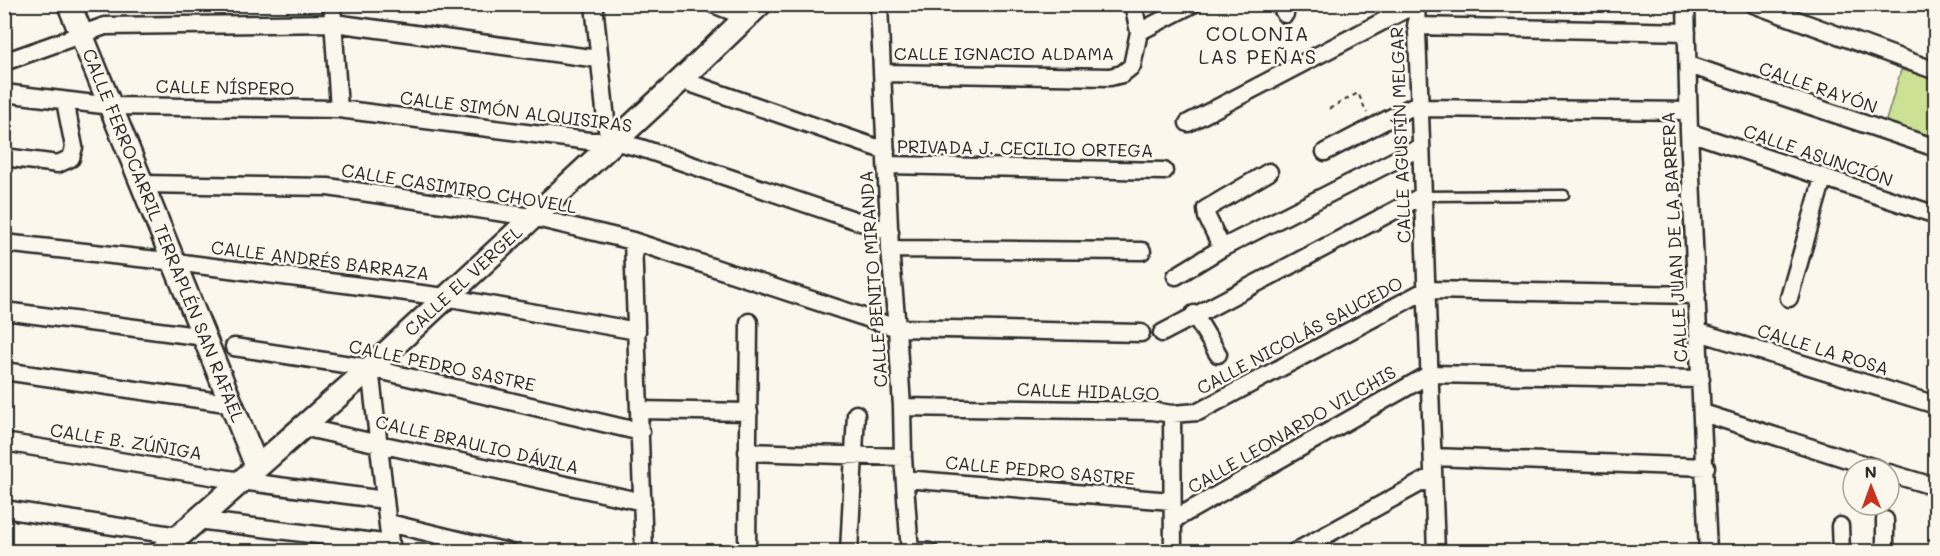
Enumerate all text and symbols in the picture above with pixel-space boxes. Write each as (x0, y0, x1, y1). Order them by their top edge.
district label: COLONIA LAS PEÑAS (1198, 20, 1318, 69)
street label: CALLE AGUSTÍN MELGAR (1384, 26, 1416, 244)
street label: CALLE IGNACIO ALDAMA (894, 41, 1114, 65)
street label: CALLE FERROCARRIL TERRAPLÉN SAN RAFAÉL (77, 45, 251, 426)
street label: CALLE RAYÓN (1756, 56, 1881, 119)
street label: CALLE NÍSPERO (155, 74, 295, 100)
street label: CALLE SIMÓN ALQUISIRAS (399, 85, 634, 137)
street label: CALLE JUAN DE LA BARRERA (1655, 111, 1693, 363)
street label: CALLE ASUNCIÓN (1740, 118, 1896, 192)
street label: PRIVADA J. CECILIO ORTEGA (897, 134, 1153, 162)
street label: CALLE CASIMIRO CHOVELL (340, 158, 579, 219)
street label: CALLE BENITO MIRANDA (853, 170, 893, 388)
street label: CALLE EL VERGEL (399, 220, 527, 341)
street label: CALLE ANDRÉS BARRAZA (210, 235, 431, 285)
street label: CALLE NICOLÁS SAUCEDO (1192, 271, 1407, 400)
street label: CALLE LA ROSA (1755, 318, 1892, 380)
street label: CALLE PEDRO SASTRE (347, 334, 538, 397)
street label: CALLE LEONARDO VILCHIS (1183, 360, 1400, 499)
street label: CALLE HIDALGO (1016, 377, 1160, 405)
street label: CALLE BRAULIO DÁVILA (373, 409, 581, 479)
street label: CALLE B. ZÚÑIGA (48, 417, 204, 465)
street label: CALLE PEDRO SASTRE (944, 450, 1136, 490)
north arrow (1841, 457, 1901, 517)
text: N (1864, 461, 1877, 482)

